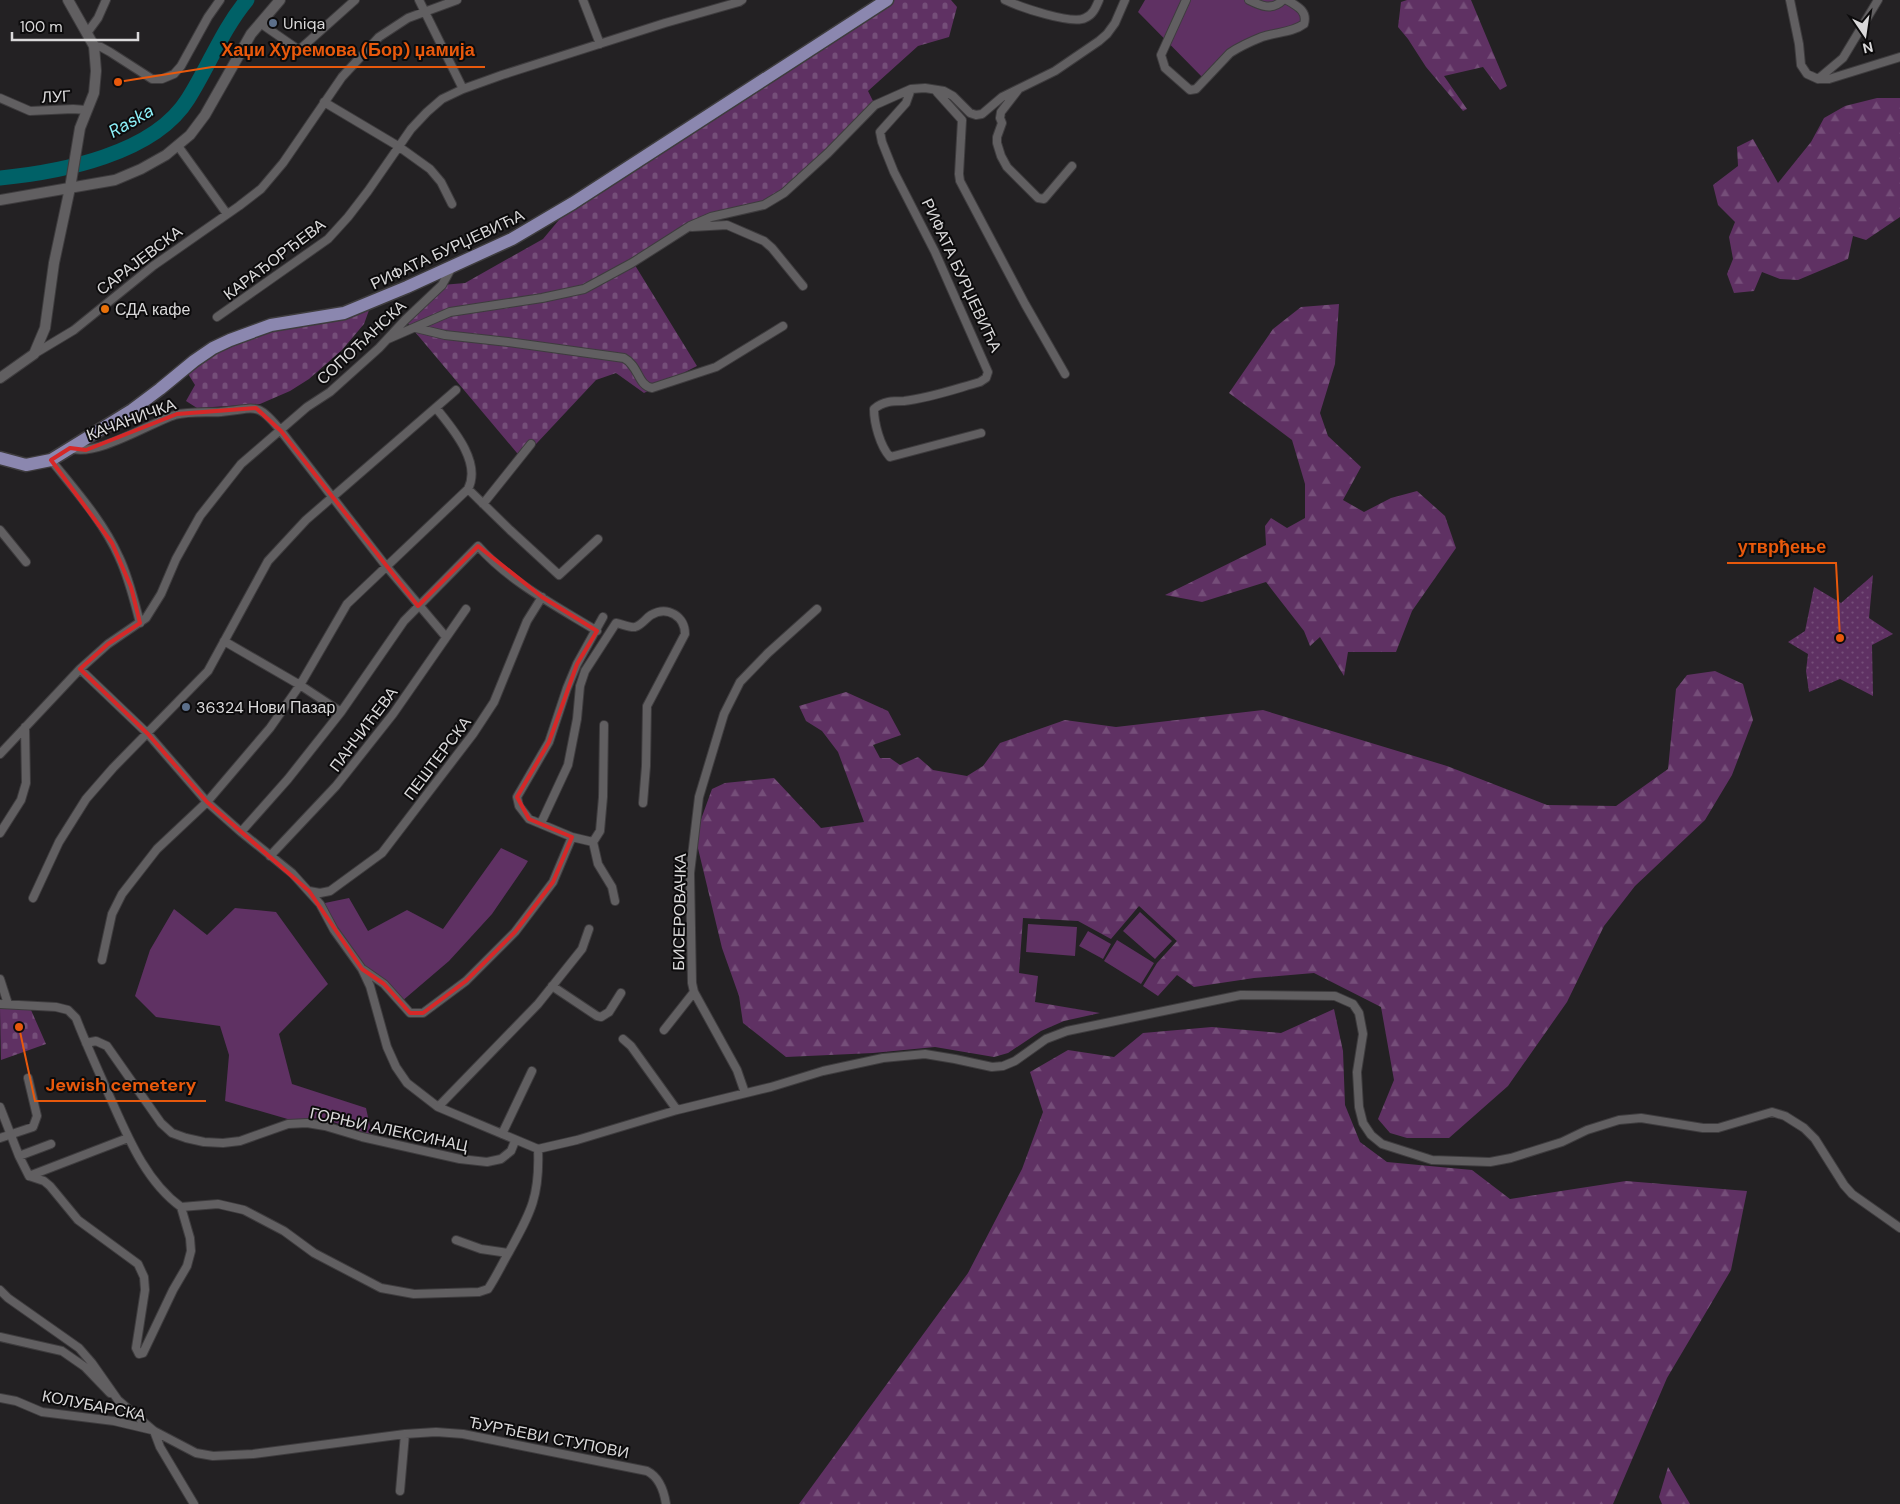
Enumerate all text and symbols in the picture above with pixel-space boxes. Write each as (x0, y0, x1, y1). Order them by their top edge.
scale bar (12, 10, 139, 42)
north arrow (1840, 10, 1890, 60)
place label: Uniqa (283, 13, 325, 34)
text: 100 m (20, 17, 63, 37)
marker: Uniqa (267, 17, 279, 29)
callout: Хаџи Хуремова (Бор) џамија (212, 34, 485, 67)
text: Хаџи Хуремова (Бор) џамија (221, 38, 476, 62)
text: N (1861, 38, 1875, 58)
street label: ЛУГ (41, 85, 72, 108)
water label: Raska (104, 98, 158, 144)
street label: РИФАТА БУРЏЕВИЋА (917, 195, 1007, 356)
street label: РИФАТА БУРЏЕВИЋА (367, 204, 528, 294)
street label: КАРАЂОРЂЕВА (219, 214, 330, 305)
street label: САРАЈЕВСКА (92, 221, 187, 300)
street label: СОПОЋАНСКА (312, 295, 411, 389)
place label: СДА кафе (115, 299, 190, 320)
marker: СДА кафе (99, 303, 111, 315)
street label: КАЧАНИЧКА (84, 393, 179, 445)
callout: утврђење (1727, 530, 1836, 563)
text: утврђење (1738, 535, 1826, 559)
street label: ПАНЧИЋЕВА (325, 682, 402, 776)
place label: 36324 Нови Пазар (196, 697, 335, 718)
marker: 36324 Нови Пазар (180, 701, 192, 713)
street label: ПЕШТЕРСКА (399, 712, 476, 804)
street label: БИСЕРОВАЧКА (668, 853, 691, 971)
callout: Jewish cemetery (35, 1068, 206, 1101)
text: Jewish cemetery (46, 1073, 197, 1097)
street label: ГОРЊИ АЛЕКСИНАЦ (308, 1102, 470, 1157)
street label: КОЛУБАРСКА (40, 1385, 148, 1426)
street label: ЂУРЂЕВИ СТУПОВИ (467, 1412, 631, 1463)

